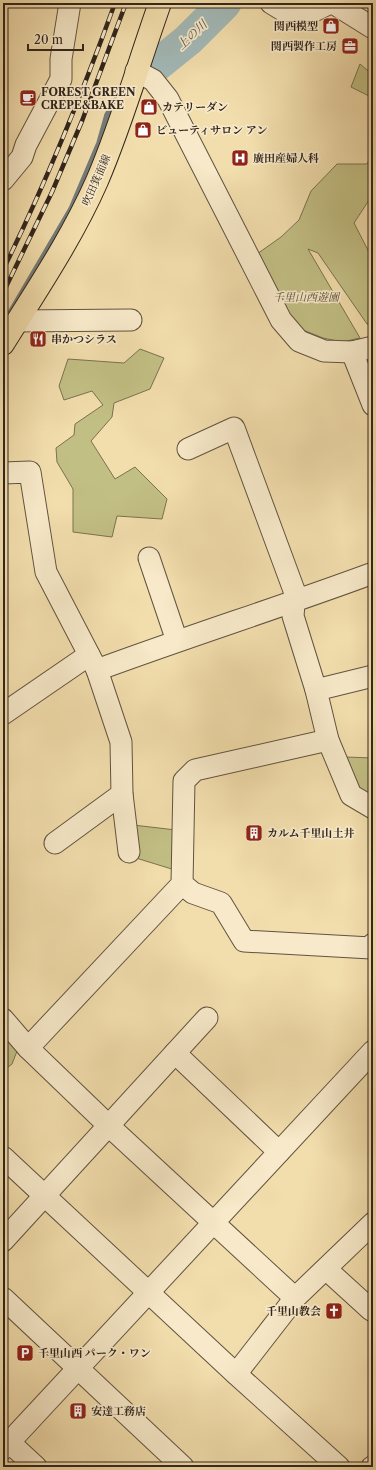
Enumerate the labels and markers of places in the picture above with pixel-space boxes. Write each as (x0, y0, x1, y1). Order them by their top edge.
shop icon: 関西模型 (321, 16, 341, 36)
place label: 関西模型 (274, 19, 318, 33)
office icon: 関西製作工房 (340, 36, 360, 56)
place label: 関西製作工房 (271, 39, 337, 53)
place label: FOREST GREEN CREPE&BAKE (41, 85, 136, 112)
cafe icon: FOREST GREEN CREPE&BAKE (18, 88, 38, 108)
shop icon: カテリーダン (139, 97, 159, 117)
place label: カテリーダン (162, 100, 228, 114)
shop icon: ビューティサロン アン (133, 120, 153, 140)
place label: ビューティサロン アン (156, 123, 267, 137)
hospital icon: 廣田産婦人科 (230, 148, 250, 168)
place label: 廣田産婦人科 (253, 151, 319, 165)
restaurant icon: 串かつシラス (28, 329, 48, 349)
place label: 串かつシラス (51, 332, 117, 346)
building icon: カルム千里山土井 (244, 823, 264, 843)
place label: カルム千里山土井 (267, 826, 355, 840)
church icon: 千里山教会 (324, 1301, 344, 1321)
place label: 千里山教会 (266, 1304, 321, 1318)
parking icon: 千里山西 パーク・ワン (15, 1343, 35, 1363)
place label: 千里山西 パーク・ワン (38, 1346, 151, 1360)
building icon: 安達工務店 (68, 1401, 88, 1421)
place label: 安達工務店 (91, 1404, 146, 1418)

